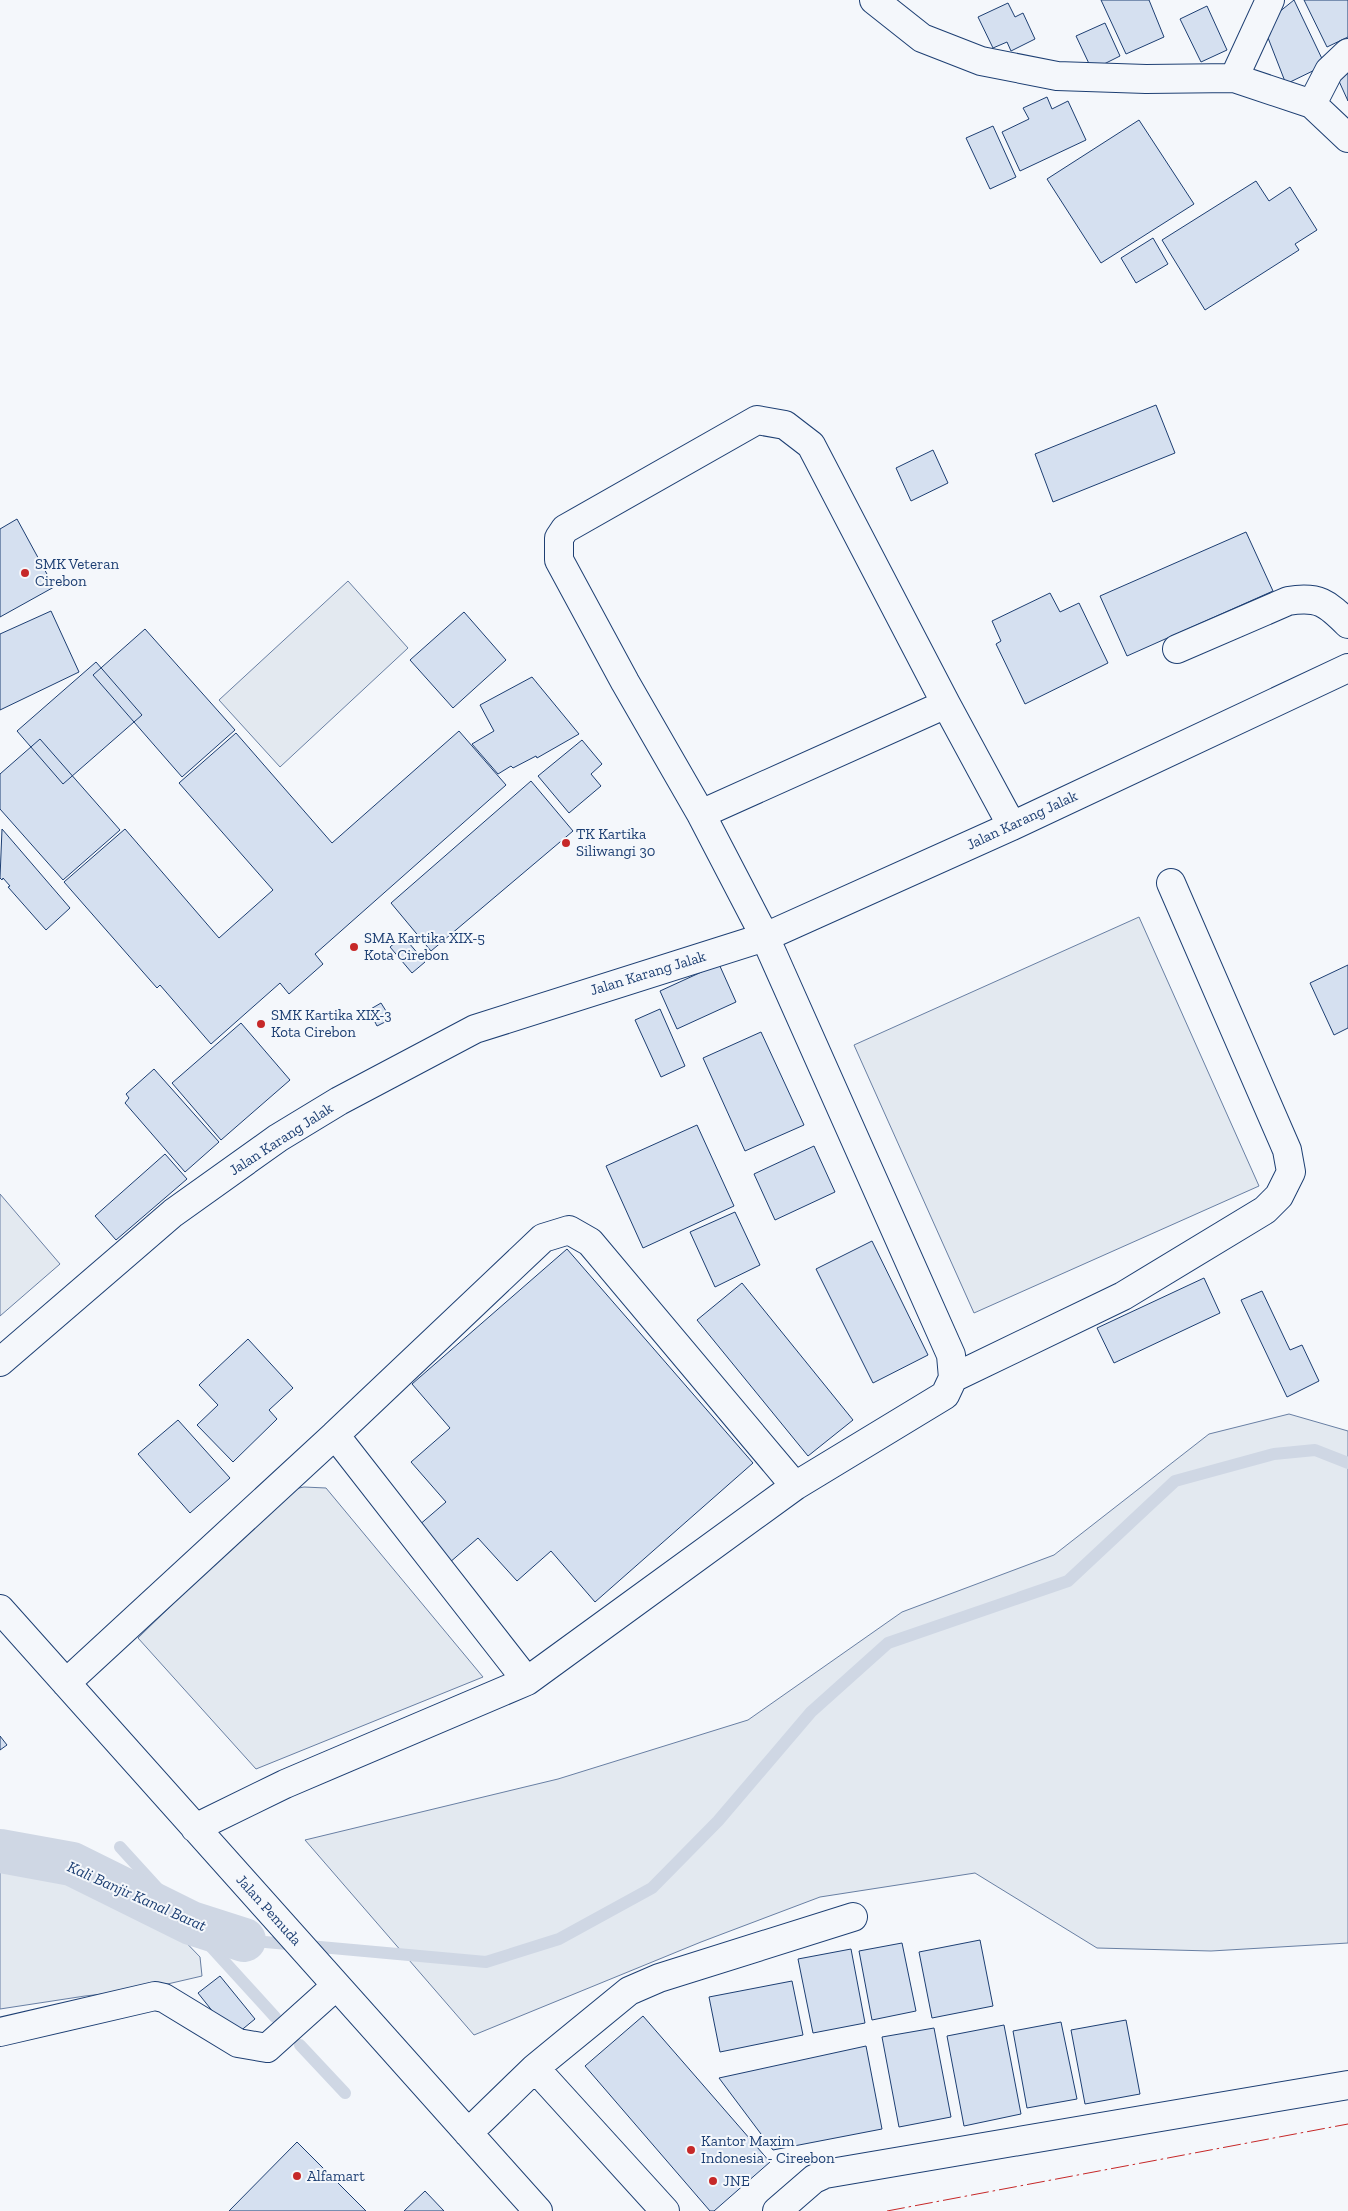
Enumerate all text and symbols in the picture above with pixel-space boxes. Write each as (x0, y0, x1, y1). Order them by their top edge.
place label: SMK Veteran Cirebon (35, 555, 119, 590)
marker: SMK Veteran Cirebon (19, 567, 31, 579)
street label: Jalan Karang Jalak (964, 786, 1080, 854)
place label: TK Kartika Siliwangi 30 (576, 825, 655, 860)
marker: TK Kartika Siliwangi 30 (560, 837, 572, 849)
place label: SMA Kartika XIX-5 Kota Cirebon (364, 929, 485, 964)
marker: SMA Kartika XIX-5 Kota Cirebon (348, 941, 360, 953)
street label: Jalan Karang Jalak (588, 947, 708, 999)
place label: SMK Kartika XIX-3 Kota Cirebon (271, 1006, 392, 1041)
marker: SMK Kartika XIX-3 Kota Cirebon (255, 1018, 267, 1030)
street label: Jalan Karang Jalak (226, 1099, 336, 1179)
water label: Kali Banjir Kanal Barat (65, 1857, 210, 1935)
street label: Jalan Pemuda (233, 1871, 305, 1949)
place label: Kantor Maxim Indonesia - Cireebon (701, 2132, 835, 2167)
marker: Kantor Maxim Indonesia - Cireebon (685, 2144, 697, 2156)
place label: Alfamart (307, 2167, 365, 2185)
marker: Alfamart (291, 2170, 303, 2182)
place label: JNE (723, 2172, 750, 2190)
marker: JNE (707, 2175, 719, 2187)

